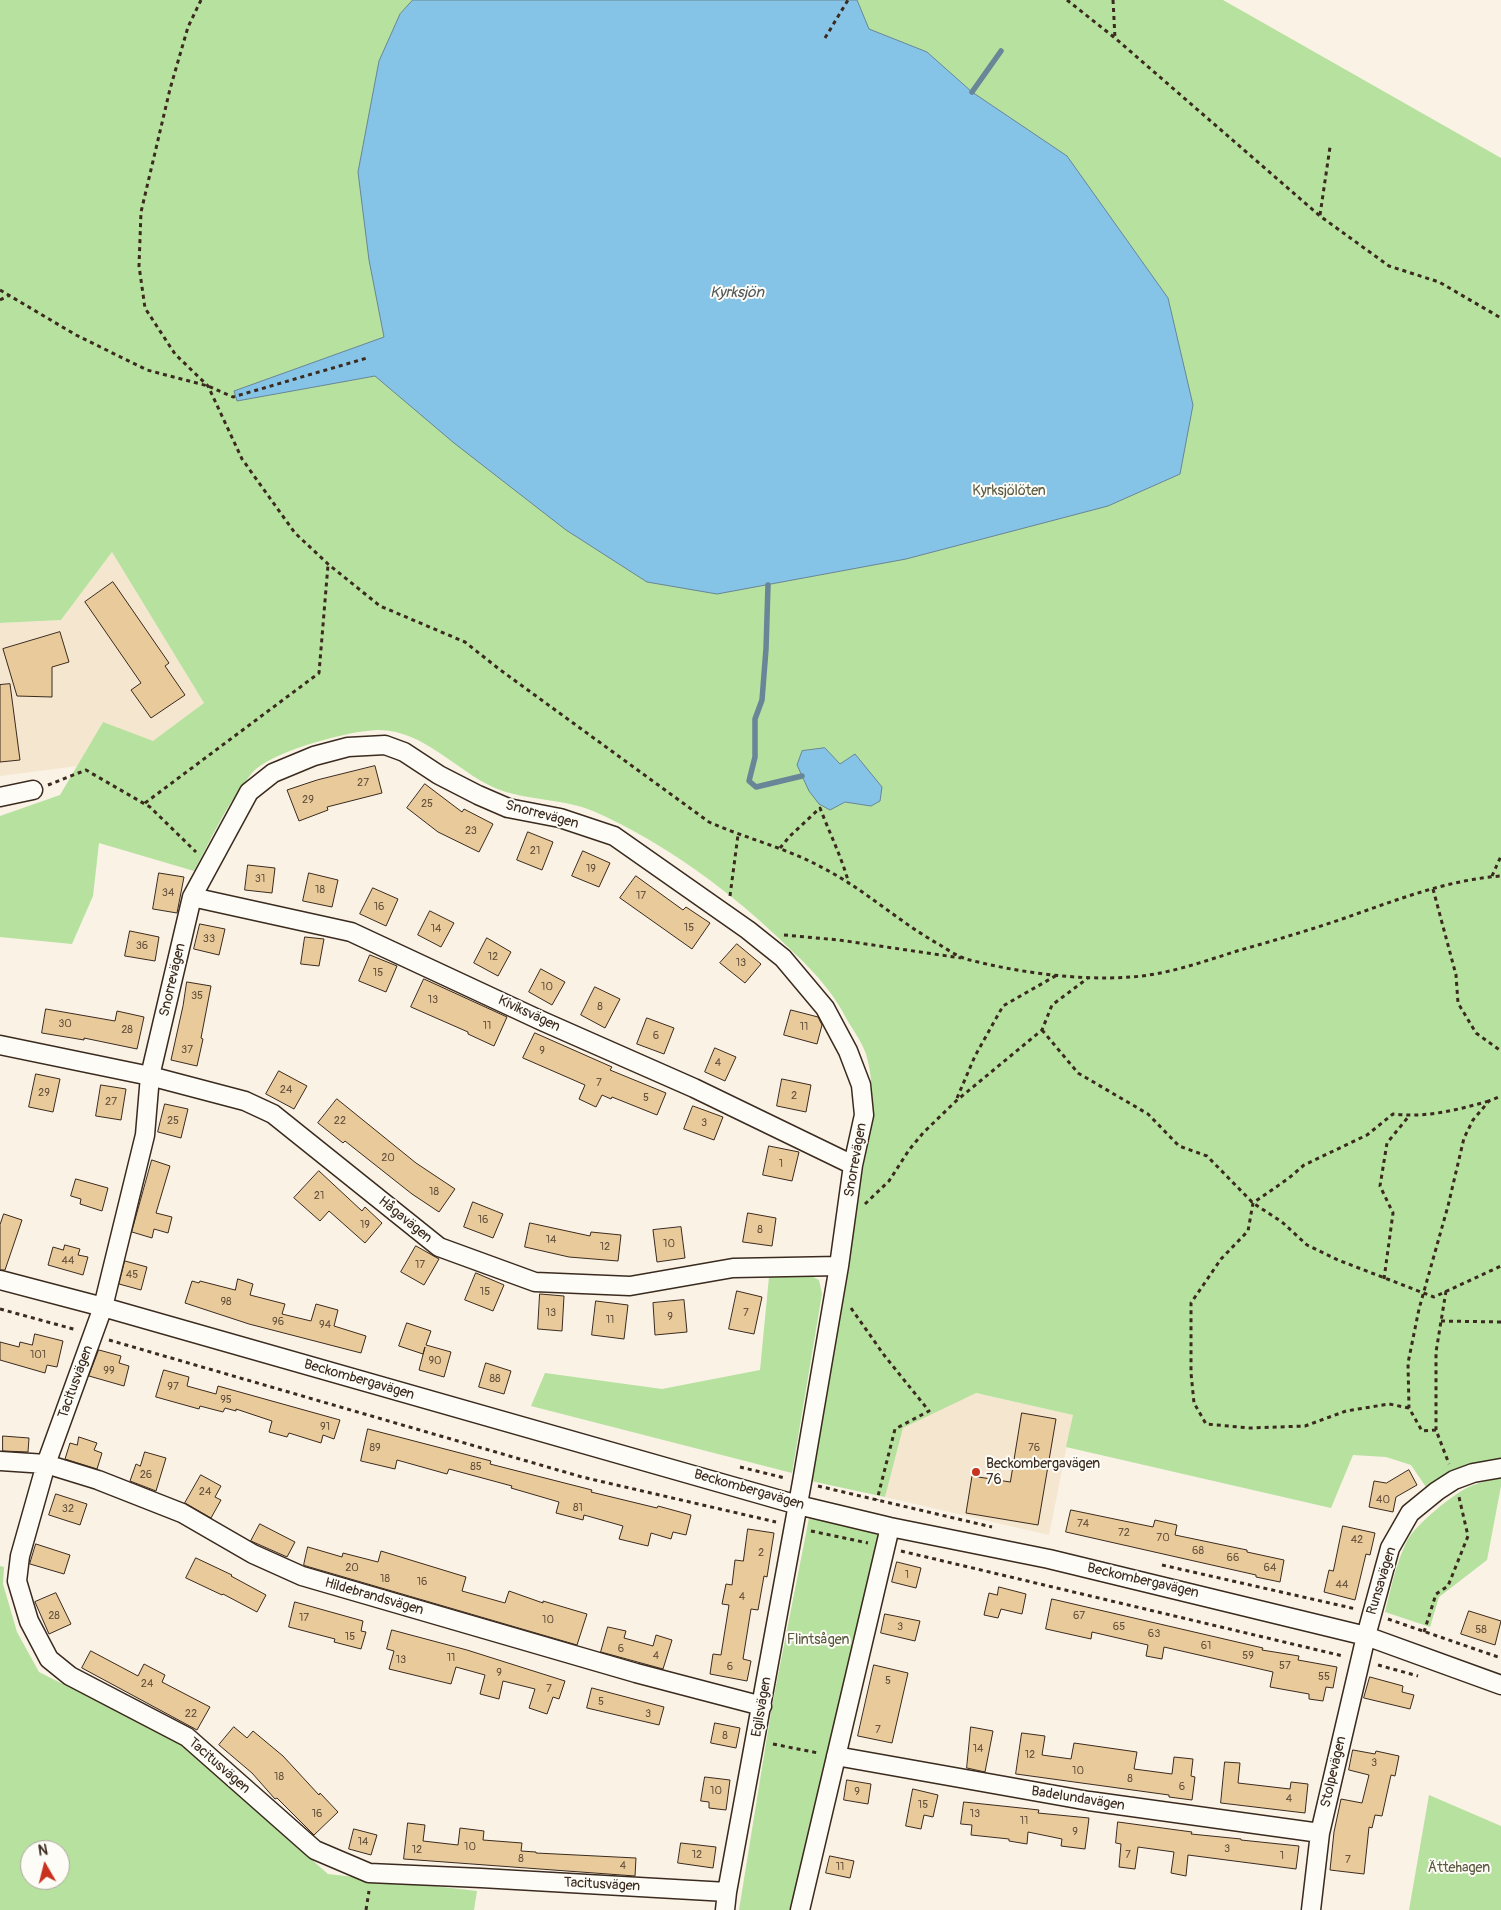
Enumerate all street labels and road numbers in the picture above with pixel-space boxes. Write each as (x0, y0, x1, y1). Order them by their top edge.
street label: Snorrevägen (504, 797, 580, 833)
street label: Snorrevägen (156, 942, 190, 1018)
street label: Kiviksvägen (495, 992, 563, 1036)
street label: Snorrevägen (841, 1122, 871, 1198)
street label: Hågavägen (375, 1193, 435, 1247)
street label: Tacitusvägen (55, 1343, 97, 1421)
street label: Beckombergavägen (302, 1356, 416, 1404)
street label: Beckombergavägen (692, 1466, 806, 1514)
street label: Runsavägen (1364, 1545, 1400, 1617)
street label: Beckombergavägen (1085, 1560, 1201, 1602)
street label: Hildebrandsvägen (323, 1575, 425, 1619)
street label: Egilsvägen (748, 1676, 776, 1738)
street label: Tacitusvägen (185, 1735, 253, 1797)
street label: Stolpevägen (1318, 1735, 1350, 1809)
street label: Badelundavägen (1030, 1783, 1126, 1815)
street label: Tacitusvägen (563, 1875, 641, 1895)

